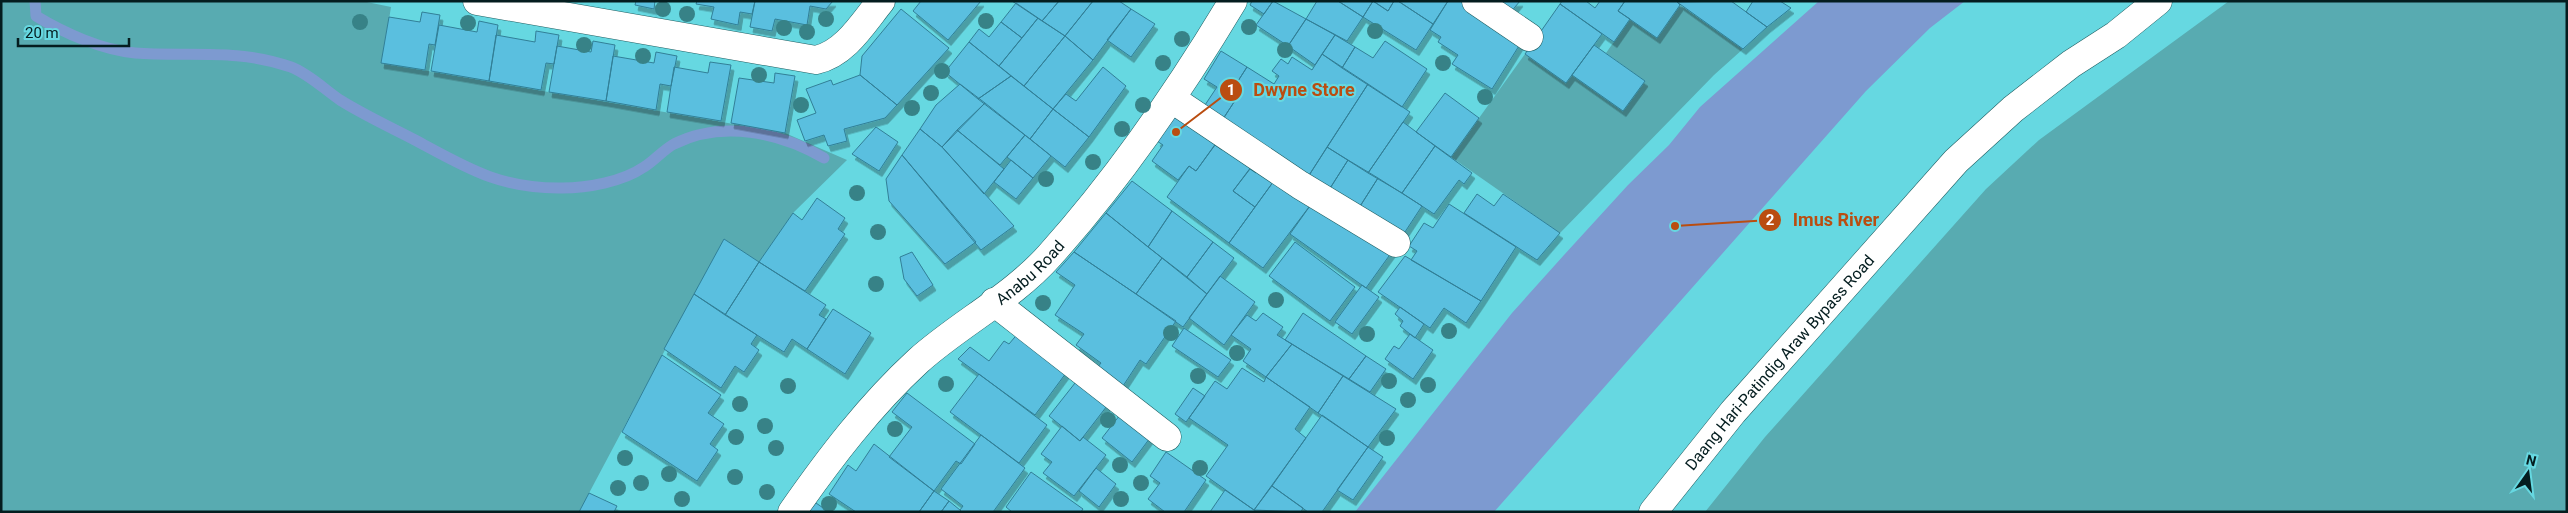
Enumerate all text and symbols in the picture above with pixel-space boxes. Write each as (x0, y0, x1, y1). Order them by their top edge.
scale bar (18, 15, 129, 47)
text: 20 m (25, 24, 59, 42)
callout: Dwyne Store (1218, 73, 1365, 106)
text: Dwyne Store (1253, 79, 1355, 100)
text: 1 (1227, 81, 1235, 99)
callout: Imus River (1757, 203, 1889, 236)
text: Imus River (1793, 209, 1880, 230)
text: 2 (1766, 211, 1775, 229)
street label: Anabu Road (992, 237, 1069, 309)
street label: Daang Hari-Patindig Araw Bypass Road (1681, 251, 1878, 474)
north arrow (2503, 448, 2553, 498)
text: N (2524, 451, 2538, 469)

